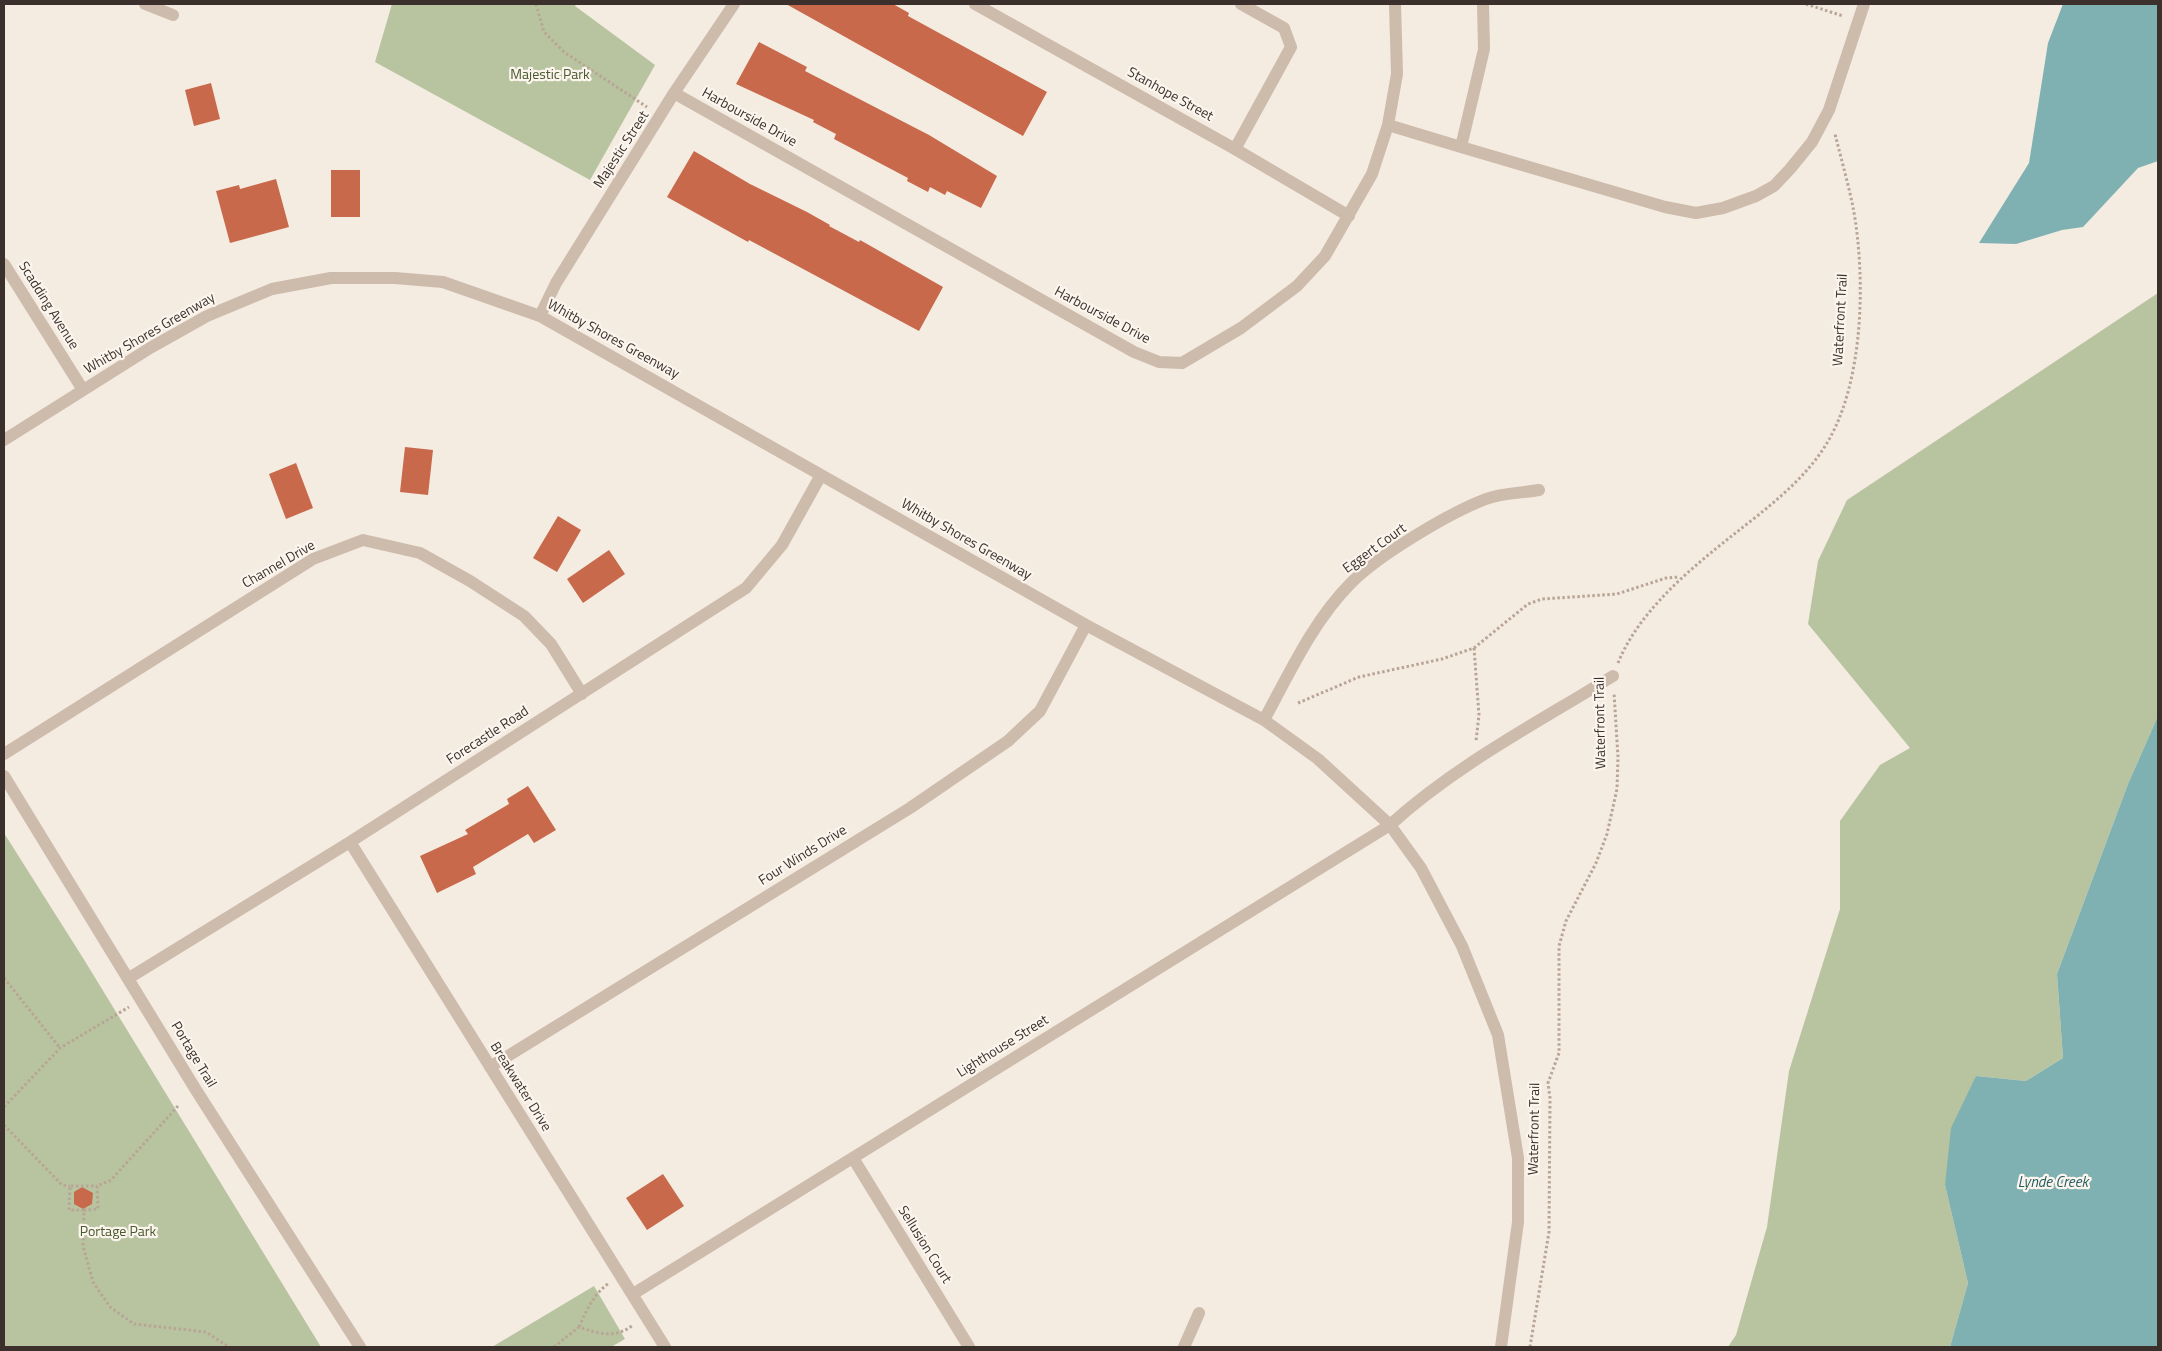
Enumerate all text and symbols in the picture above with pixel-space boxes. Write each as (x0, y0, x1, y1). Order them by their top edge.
street label: Stanhope Street (1124, 65, 1216, 125)
park label: Majestic Park (510, 68, 590, 84)
street label: Harbourside Drive (699, 85, 799, 151)
street label: Majestic Street (591, 108, 653, 192)
street label: Scadding Avenue (14, 259, 82, 353)
street label: Waterfront Trail (1830, 273, 1852, 367)
street label: Harbourside Drive (1051, 284, 1153, 348)
street label: Whitby Shores Greenway (82, 290, 218, 378)
street label: Whitby Shores Greenway (544, 297, 682, 383)
street label: Whitby Shores Greenway (898, 496, 1034, 584)
street label: Eggert Court (1340, 520, 1410, 578)
street label: Channel Drive (240, 537, 318, 593)
street label: Waterfront Trail (1592, 677, 1610, 769)
street label: Forecastle Road (444, 703, 532, 769)
street label: Four Winds Drive (756, 822, 850, 890)
street label: Lighthouse Street (954, 1012, 1052, 1082)
street label: Portage Trail (167, 1019, 219, 1091)
street label: Breakwater Drive (486, 1039, 554, 1135)
street label: Waterfront Trail (1526, 1083, 1544, 1175)
water label: Lynde Creek (2018, 1174, 2088, 1192)
street label: Sellusion Court (894, 1203, 954, 1287)
park label: Portage Park (80, 1225, 156, 1241)

